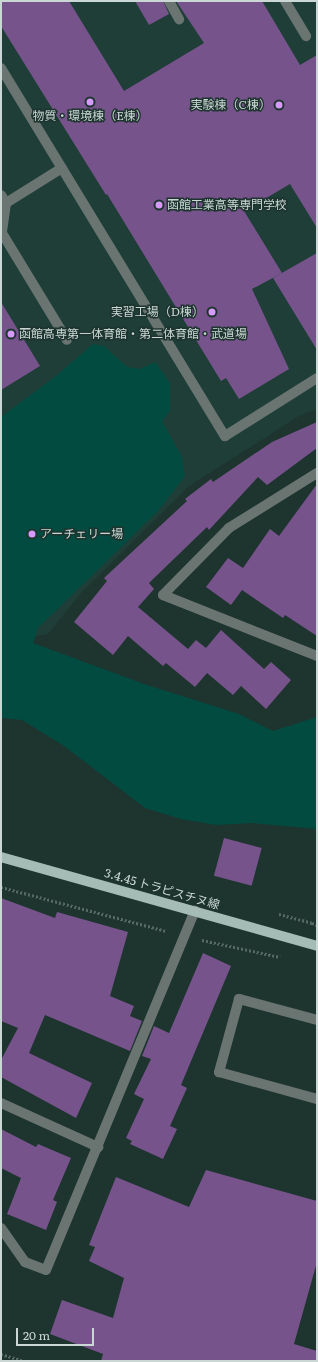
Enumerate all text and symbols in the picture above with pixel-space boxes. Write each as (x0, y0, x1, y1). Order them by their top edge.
marker: 物質・環境棟（E棟） (85, 97, 95, 107)
place label: 実験棟（C棟） (191, 98, 271, 112)
marker: 実験棟（C棟） (274, 100, 284, 110)
place label: 物質・環境棟（E棟） (32, 109, 148, 123)
place label: 函館工業高等専門学校 (167, 198, 287, 212)
marker: 函館工業高等専門学校 (154, 200, 164, 210)
place label: 実習工場（D棟） (111, 305, 204, 319)
marker: 実習工場（D棟） (207, 307, 217, 317)
place label: 函館高専第一体育館・第二体育館・武道場 (19, 327, 247, 341)
marker: 函館高専第一体育館・第二体育館・武道場 (6, 329, 16, 339)
place label: アーチェリー場 (40, 527, 123, 541)
marker: アーチェリー場 (27, 529, 37, 539)
street label: 3.4.45 トラピスチヌ線 (103, 866, 221, 912)
scale bar (18, 1320, 96, 1346)
text: 20 m (23, 1326, 50, 1344)

